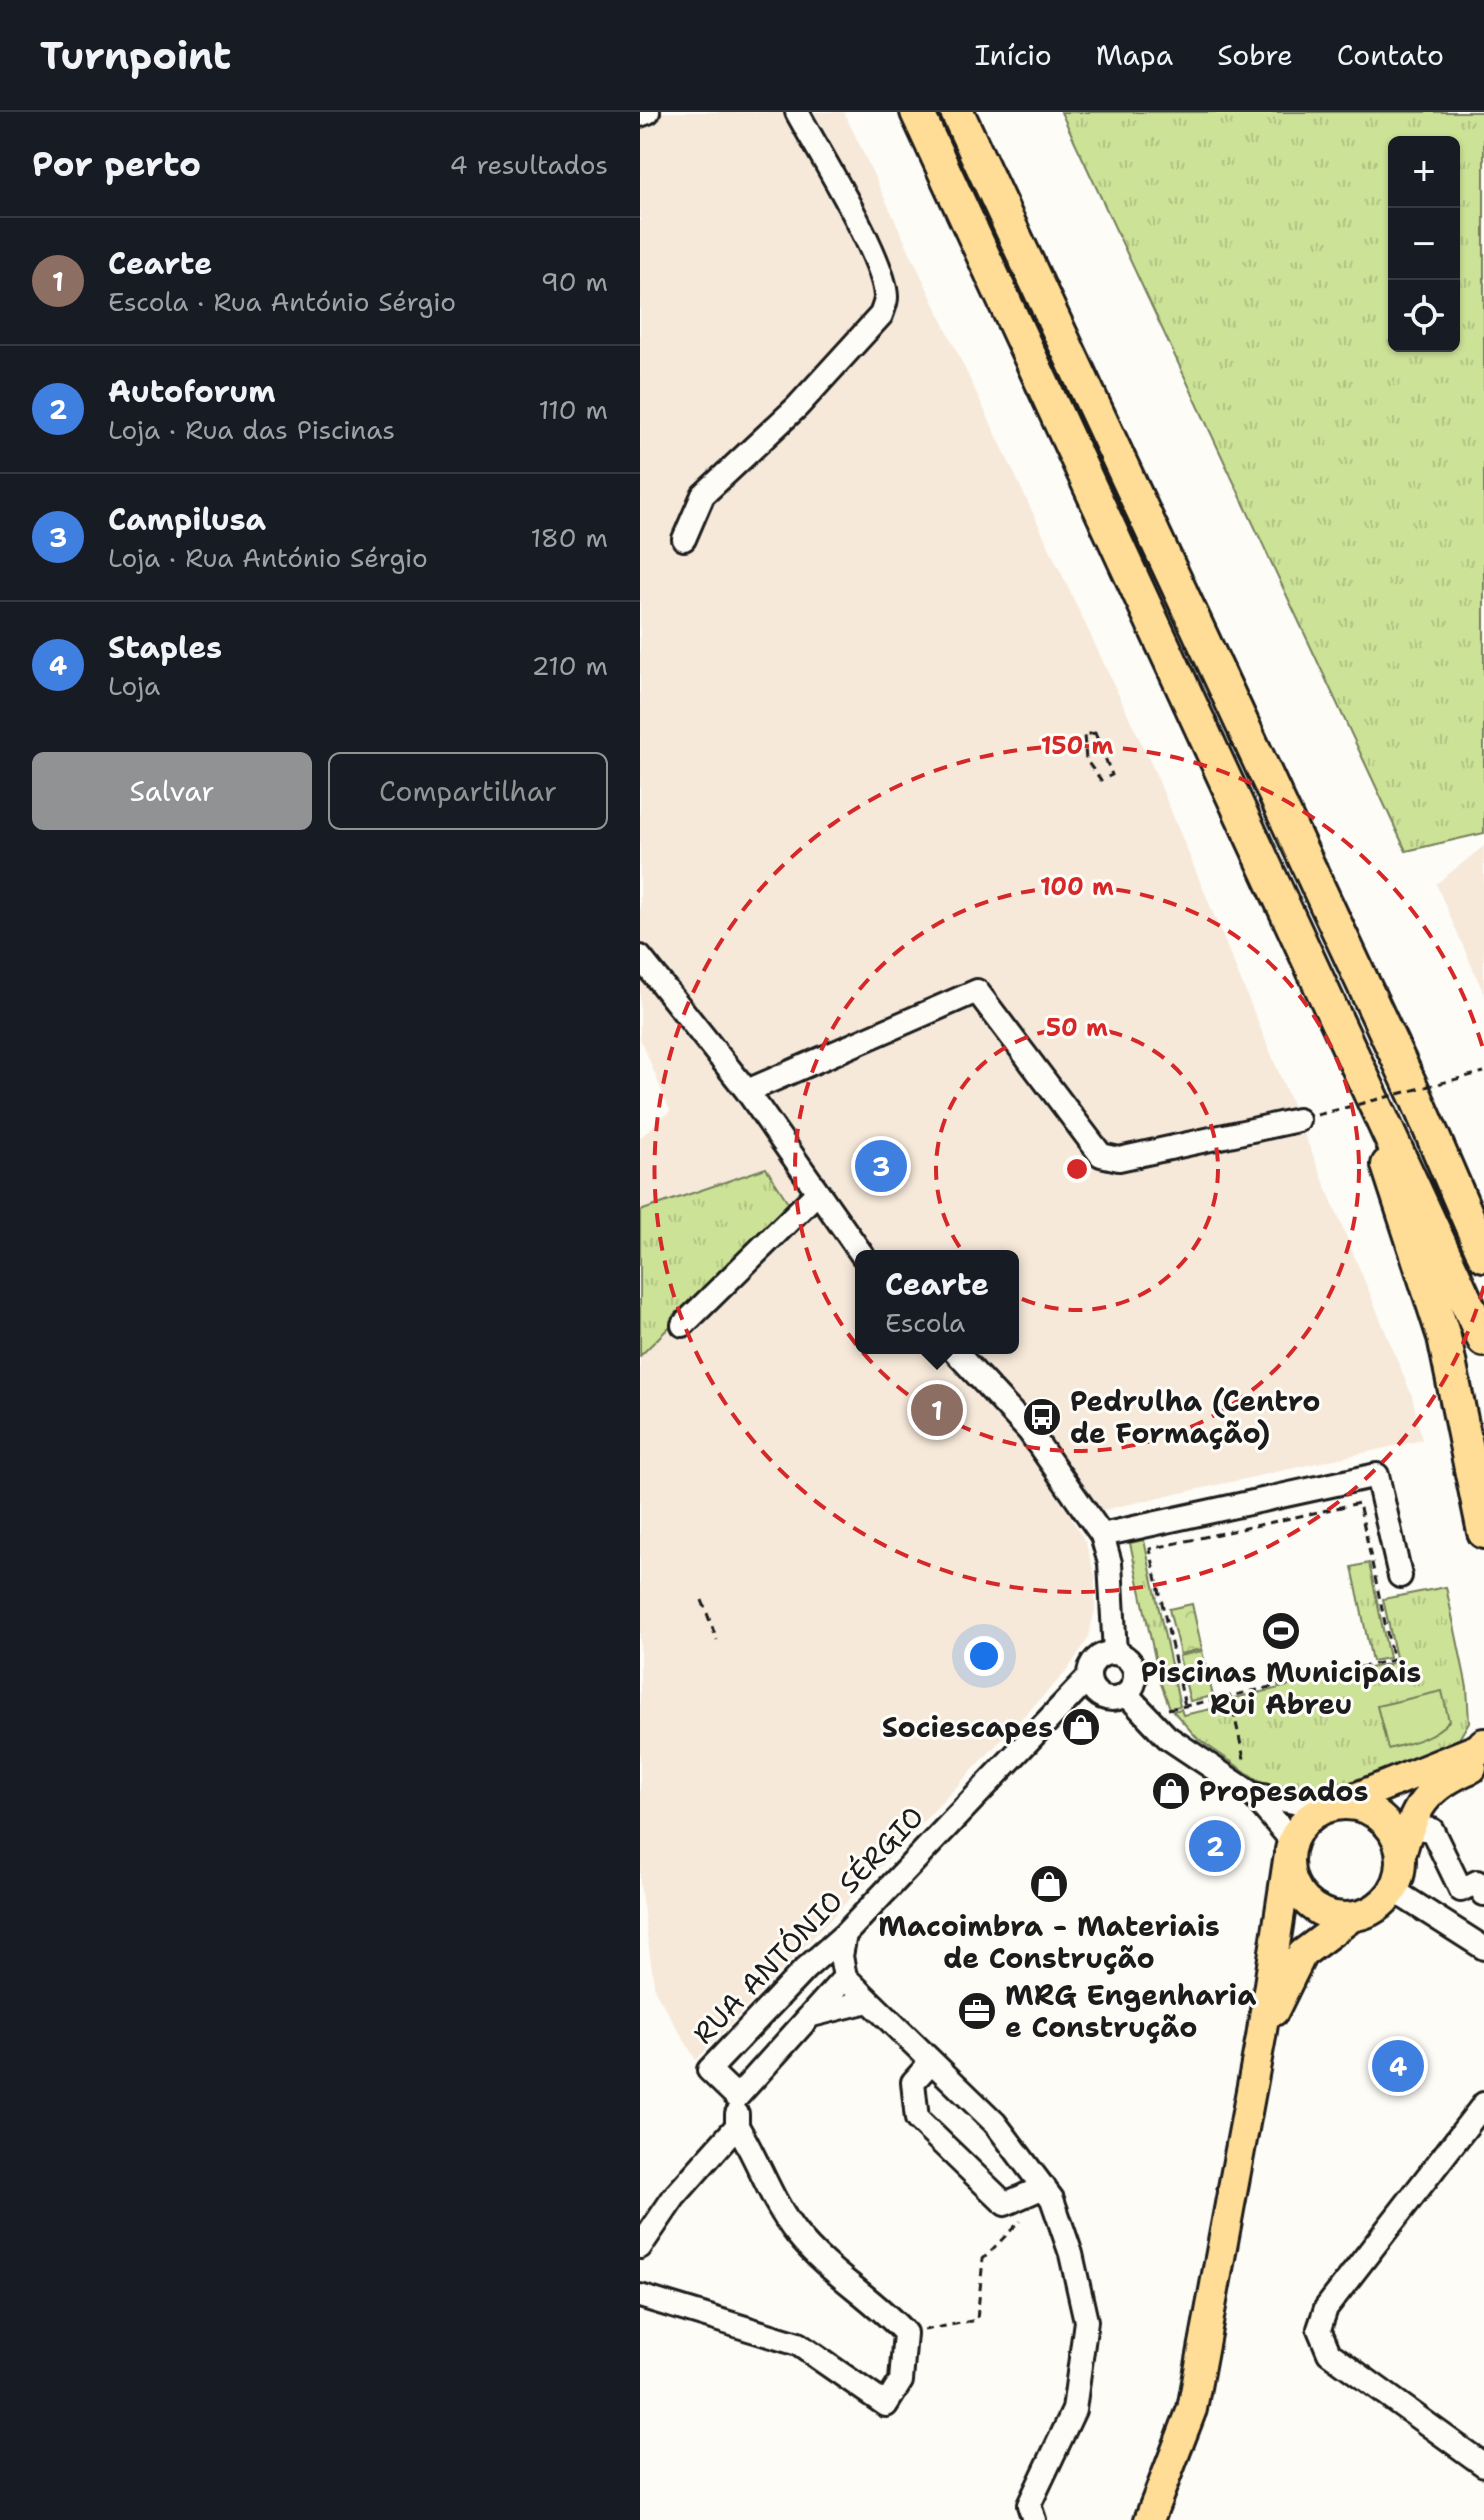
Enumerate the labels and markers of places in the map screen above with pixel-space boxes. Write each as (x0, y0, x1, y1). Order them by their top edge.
pin: 3 (855, 1136, 907, 1196)
centre of rings (1063, 1155, 1091, 1183)
pin: 1 (911, 1380, 963, 1440)
place label: Pedrulha (Centro de Formação) (1070, 1382, 1320, 1452)
bus stop icon: Pedrulha (Centro de Formação) (1021, 1396, 1063, 1438)
sports icon: Piscinas Municipais Rui Abreu (1260, 1610, 1302, 1652)
place label: Piscinas Municipais Rui Abreu (1141, 1653, 1421, 1723)
shop icon: Sociescapes (1060, 1706, 1102, 1748)
place label: Sociescapes (882, 1708, 1053, 1746)
shop icon: Propesados (1150, 1770, 1192, 1812)
place label: Propesados (1199, 1772, 1368, 1810)
pin: 2 (1189, 1816, 1241, 1876)
shop icon: Macoimbra - Materiais de Construção (1028, 1863, 1070, 1905)
place label: Macoimbra - Materiais de Construção (878, 1907, 1220, 1977)
place label: MRG Engenharia e Construção (1005, 1976, 1256, 2046)
office icon: MRG Engenharia e Construção (956, 1990, 998, 2032)
pin: 4 (1372, 2036, 1424, 2096)

